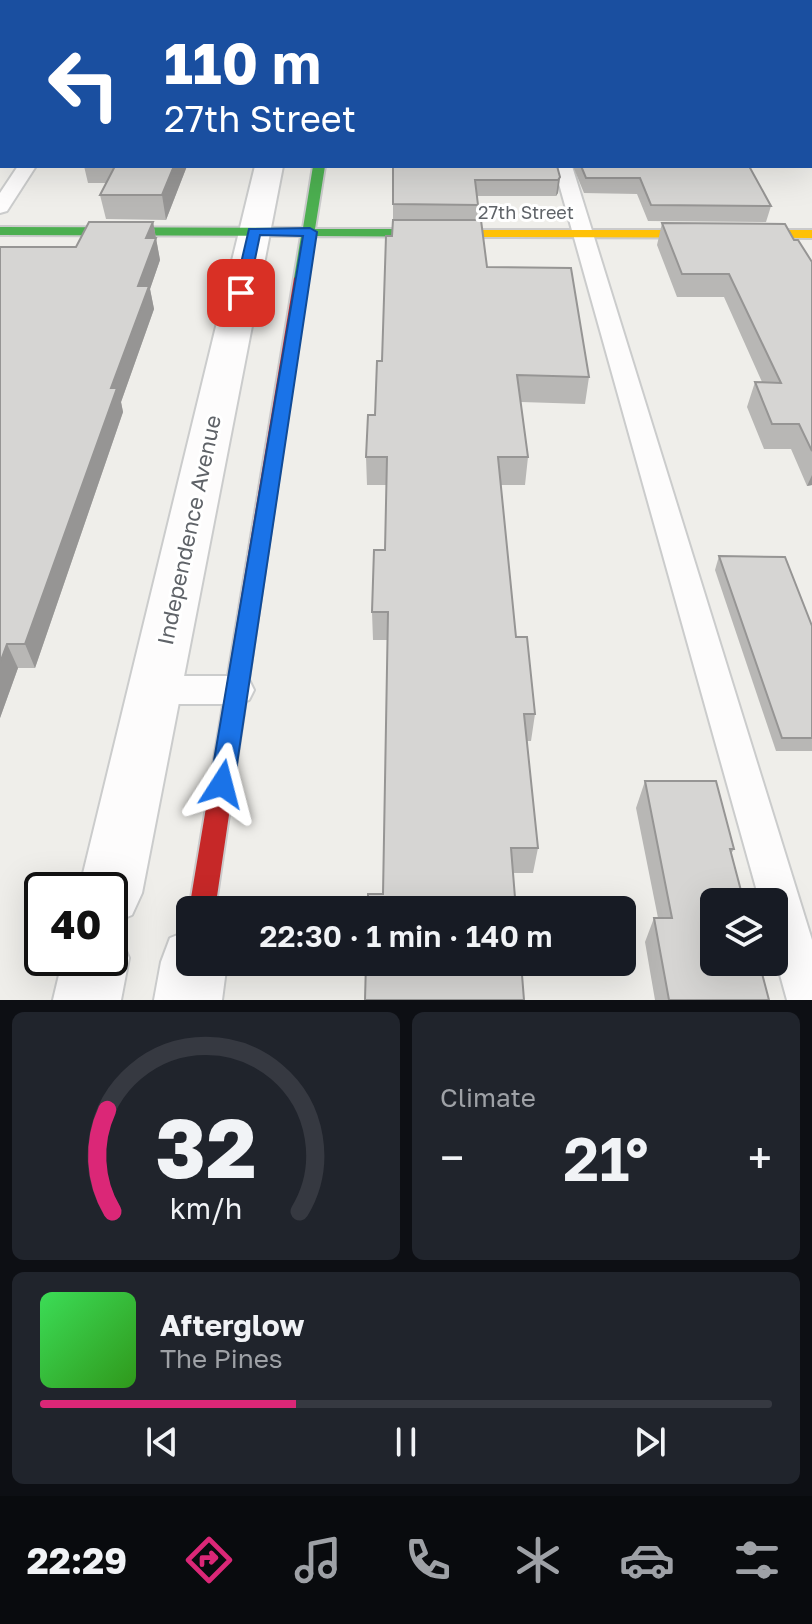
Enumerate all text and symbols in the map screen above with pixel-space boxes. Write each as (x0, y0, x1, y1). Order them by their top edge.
text: 110 m (164, 29, 321, 96)
icon: left (32, 32, 136, 136)
text: 27th Street (164, 97, 356, 140)
street label: 27th Street (478, 201, 574, 223)
pin (207, 259, 275, 327)
icon: arrive (219, 271, 263, 315)
street label: Independence Avenue (151, 413, 226, 647)
position arrow (180, 742, 264, 826)
speed limit sign: 40 (24, 872, 128, 976)
map controls (700, 888, 788, 976)
button: layers (700, 888, 788, 976)
text: 22:30 · 1 min · 140 m (259, 918, 553, 954)
text: Climate (440, 1082, 536, 1113)
text: 32 (155, 1096, 257, 1196)
text: 21° (563, 1122, 649, 1194)
text: − (440, 1131, 464, 1184)
text: + (748, 1131, 772, 1184)
text: km/h (170, 1191, 242, 1225)
text: Afterglow (160, 1307, 304, 1343)
text: The Pines (160, 1343, 283, 1374)
icon: previous (140, 1420, 184, 1464)
icon: pause (384, 1420, 428, 1464)
icon: next (628, 1420, 672, 1464)
icon: directions (181, 1532, 237, 1588)
icon: music (290, 1532, 346, 1588)
icon: phone (400, 1532, 456, 1588)
icon: climate (510, 1532, 566, 1588)
icon: car (619, 1532, 675, 1588)
icon: filters (729, 1532, 785, 1588)
text: 22:29 (27, 1539, 127, 1582)

